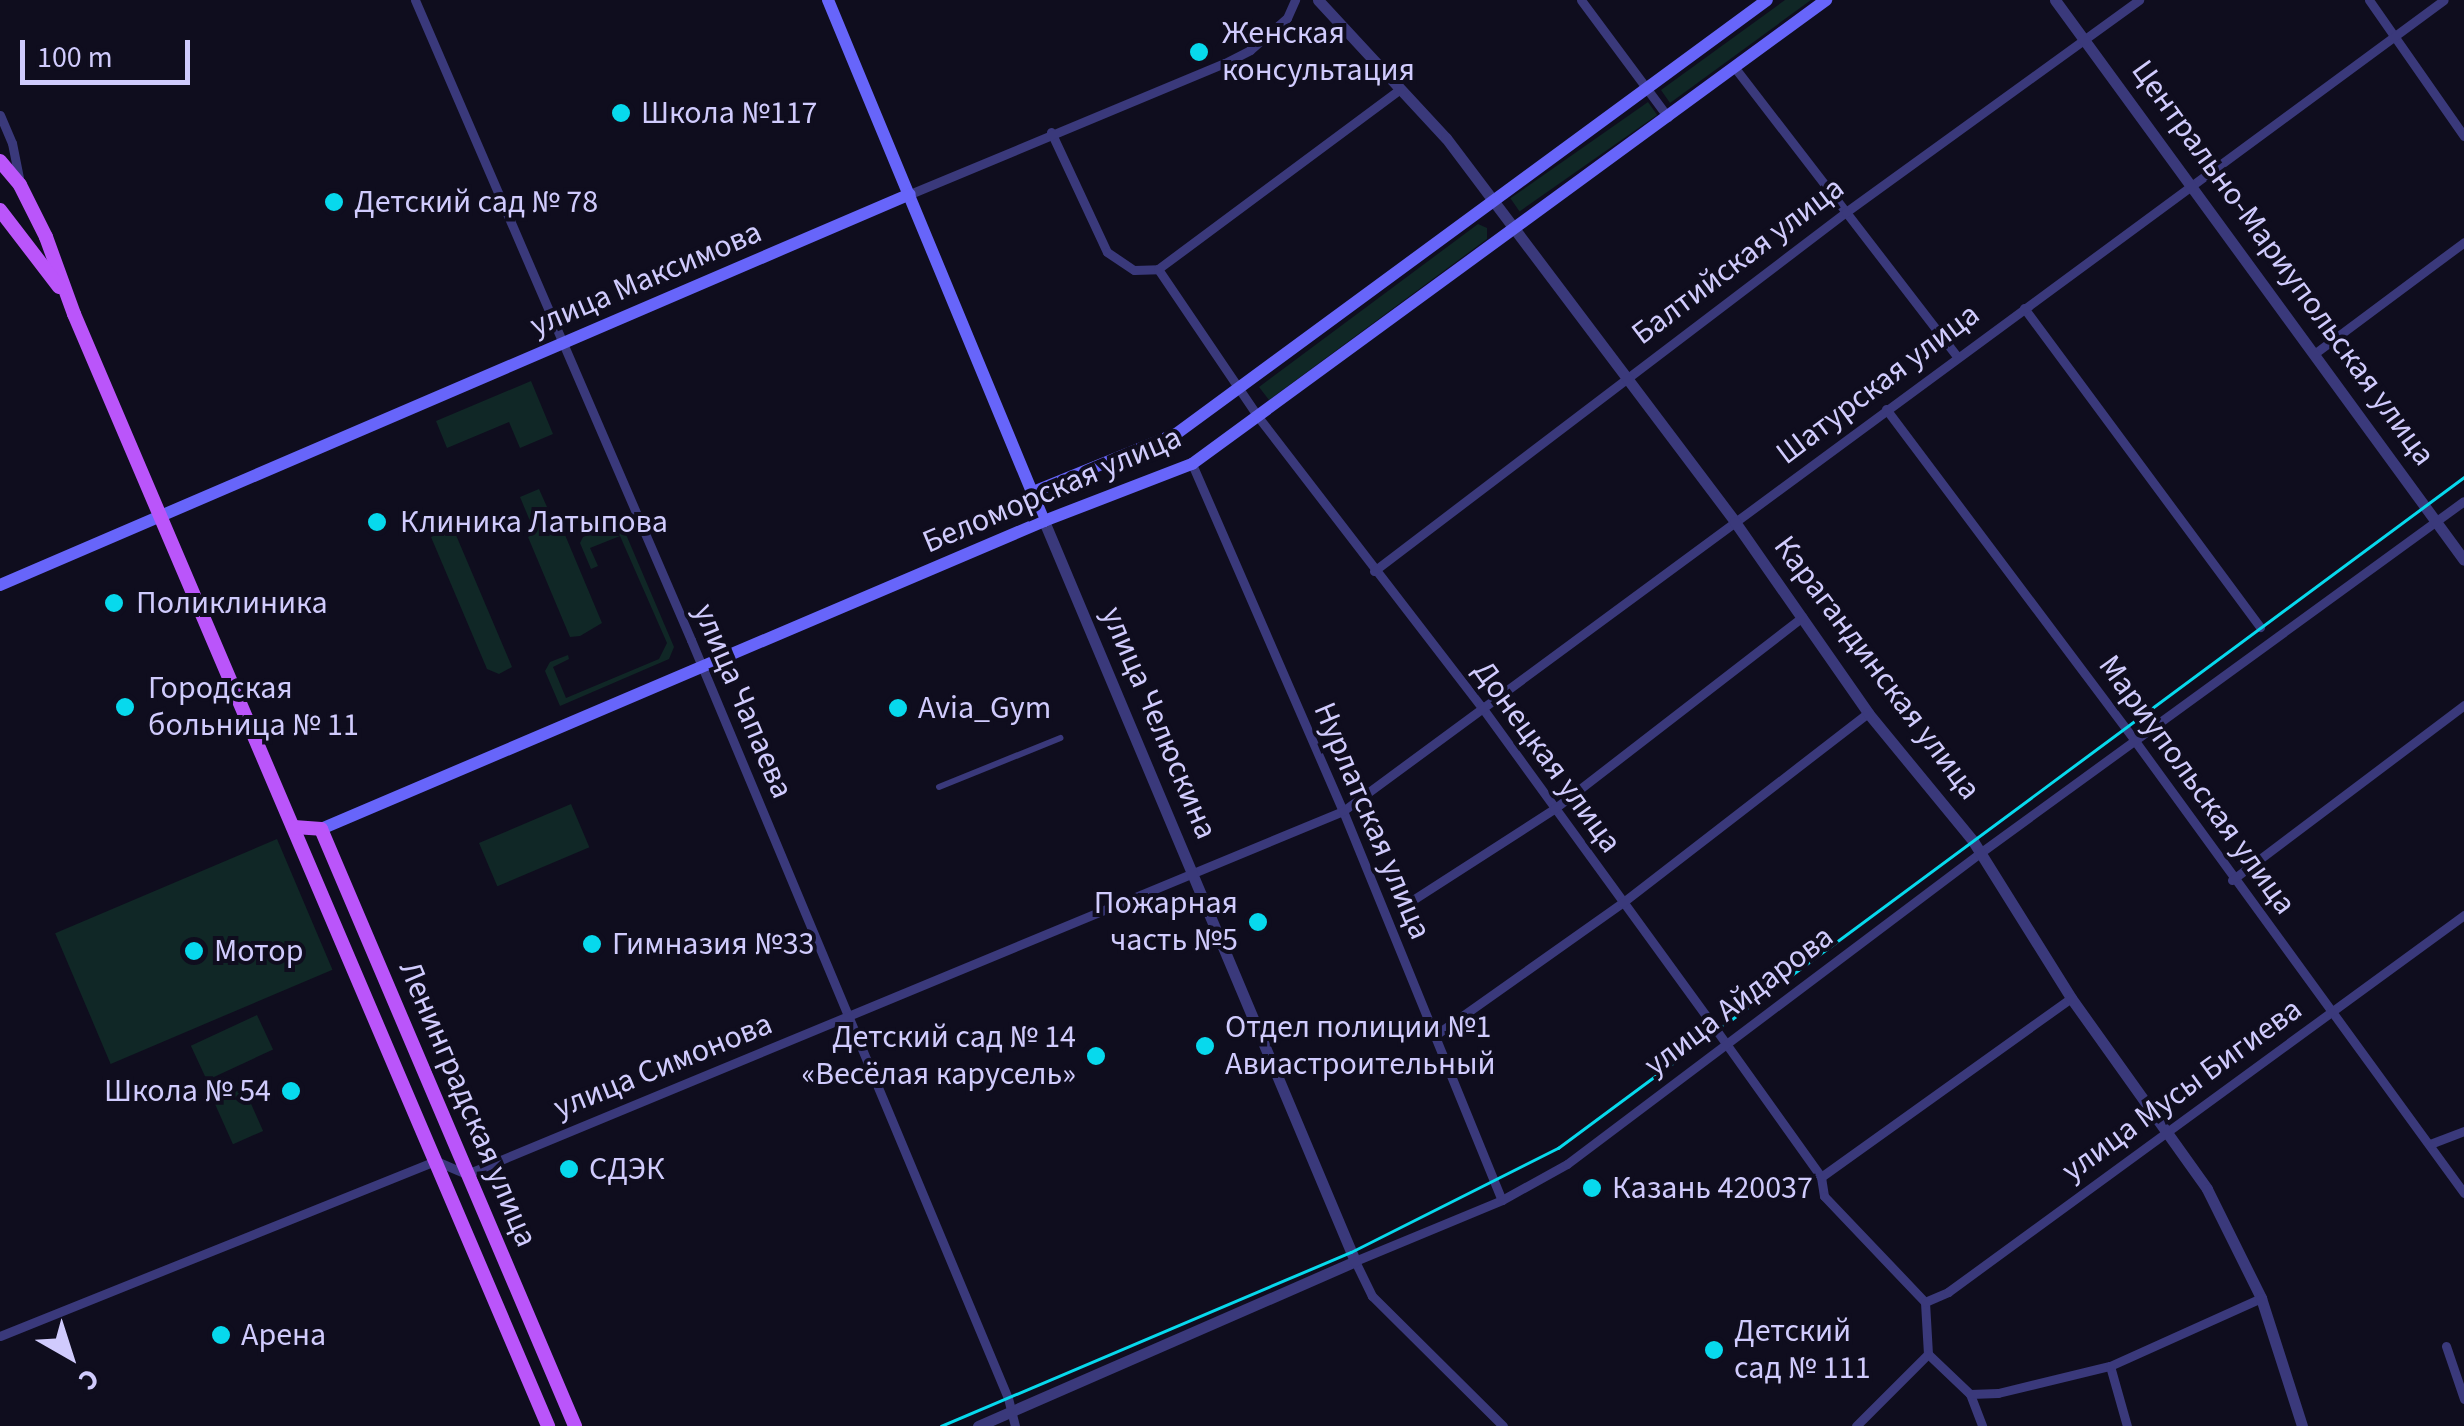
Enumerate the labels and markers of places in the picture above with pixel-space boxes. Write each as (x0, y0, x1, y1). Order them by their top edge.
place label: Женская консультация (1222, 15, 1415, 90)
marker: Женская консультация (1186, 39, 1212, 65)
place label: Школа №117 (641, 94, 818, 132)
marker: Школа №117 (610, 102, 632, 124)
place label: Детский сад № 78 (354, 183, 598, 221)
marker: Детский сад № 78 (323, 191, 345, 213)
place label: Клиника Латыпова (400, 503, 668, 541)
marker: Клиника Латыпова (364, 509, 390, 535)
place label: Поликлиника (136, 584, 328, 622)
marker: Поликлиника (101, 590, 127, 616)
place label: Городская больница № 11 (148, 670, 359, 745)
place label: Avia_Gym (918, 689, 1051, 727)
marker: Городская больница № 11 (112, 694, 138, 720)
marker: Avia_Gym (887, 697, 909, 719)
place label: Пожарная часть №5 (1094, 885, 1238, 960)
marker: Пожарная часть №5 (1247, 911, 1269, 933)
place label: Гимназия №33 (612, 925, 814, 963)
place label: Мотор (214, 932, 303, 970)
marker: Гимназия №33 (581, 933, 603, 955)
marker: Мотор (183, 940, 205, 962)
place label: Отдел полиции №1 Авиастроительный (1225, 1009, 1496, 1084)
place label: Детский сад № 14 «Весёлая карусель» (801, 1019, 1076, 1094)
marker: Отдел полиции №1 Авиастроительный (1194, 1035, 1216, 1057)
marker: Детский сад № 14 «Весёлая карусель» (1085, 1045, 1107, 1067)
place label: Школа № 54 (104, 1072, 271, 1110)
marker: Школа № 54 (280, 1080, 302, 1102)
place label: СДЭК (589, 1150, 664, 1188)
marker: СДЭК (558, 1158, 580, 1180)
place label: Казань 420037 (1612, 1169, 1813, 1207)
marker: Казань 420037 (1581, 1177, 1603, 1199)
place label: Детский сад № 111 (1734, 1313, 1871, 1388)
place label: Арена (241, 1316, 326, 1354)
marker: Арена (210, 1324, 232, 1346)
marker: Детский сад № 111 (1703, 1339, 1725, 1361)

